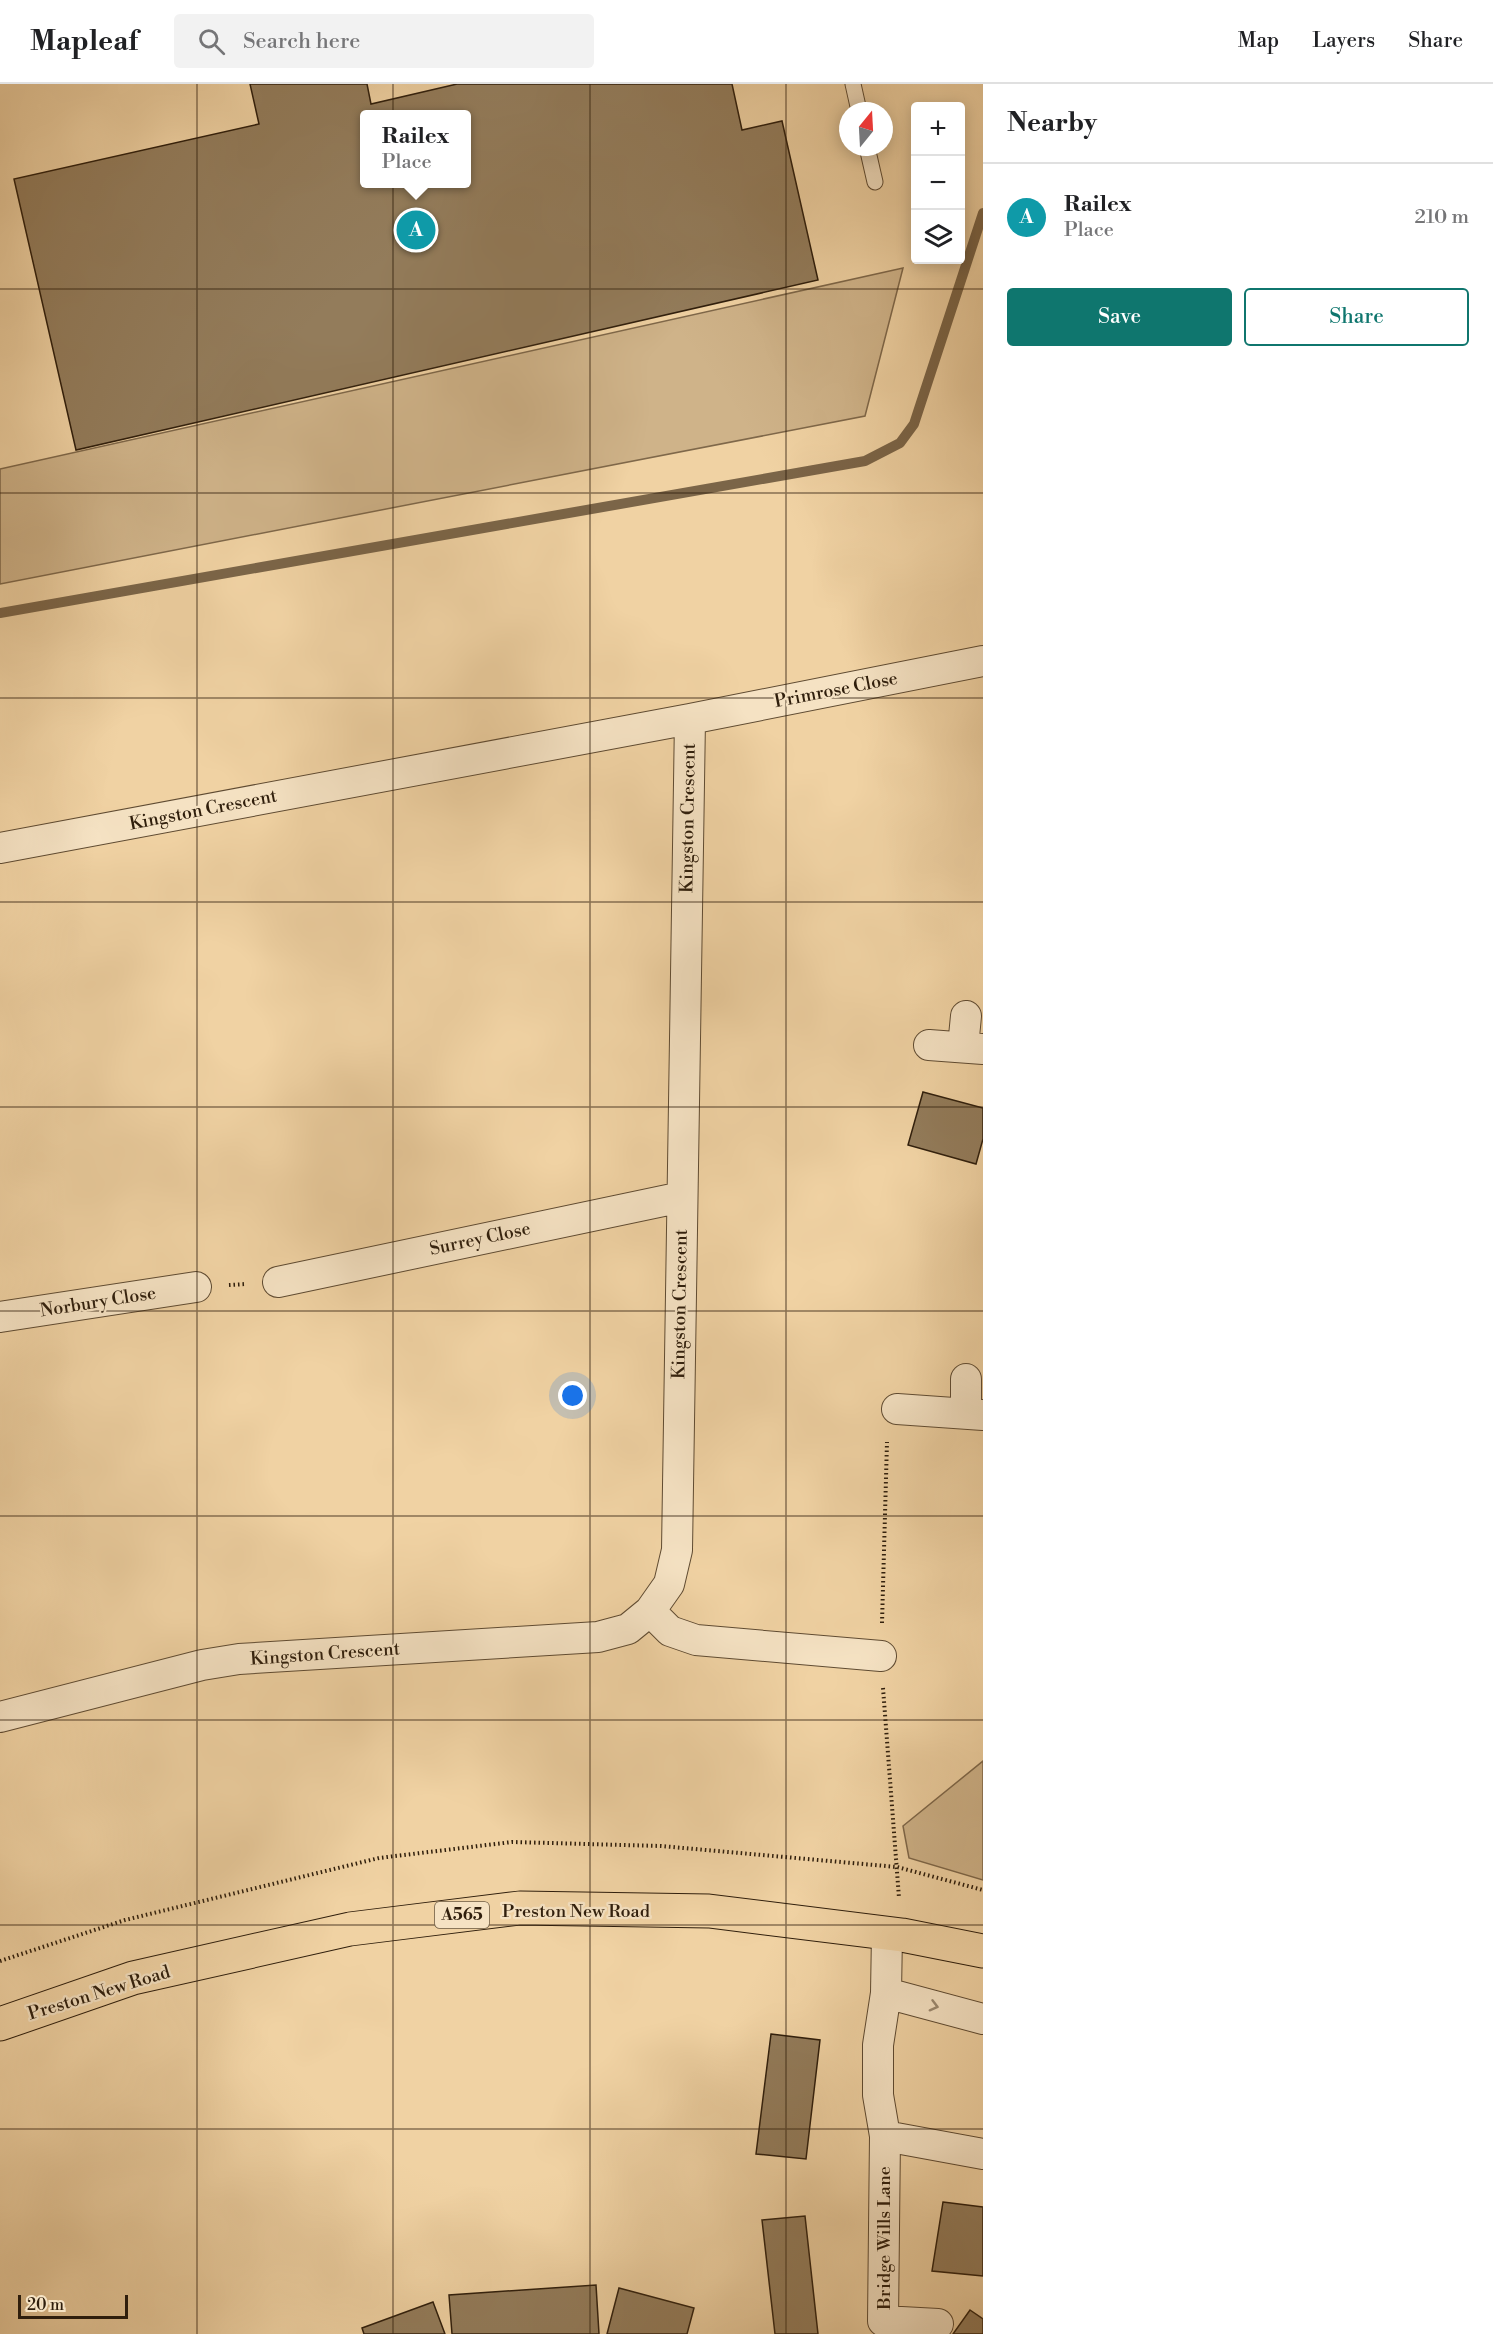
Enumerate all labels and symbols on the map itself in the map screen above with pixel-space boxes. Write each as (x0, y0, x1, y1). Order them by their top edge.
north arrow (839, 102, 893, 156)
pin: A (396, 208, 436, 252)
street label: Primrose Close (772, 667, 900, 713)
street label: Kingston Crescent (675, 742, 701, 893)
street label: Kingston Crescent (127, 784, 279, 836)
street label: Surrey Close (427, 1217, 533, 1261)
street label: Kingston Crescent (667, 1228, 693, 1379)
street label: Norbury Close (38, 1281, 158, 1323)
your location (558, 1381, 587, 1410)
street label: Kingston Crescent (249, 1637, 401, 1671)
street label: Preston New Road (502, 1900, 651, 1923)
road number: A565 (435, 1902, 489, 1928)
street label: Preston New Road (25, 1960, 174, 2026)
one-way arrow (929, 1998, 939, 2011)
street label: Bridge Wills Lane (873, 2166, 896, 2311)
scale bar (18, 2292, 128, 2320)

